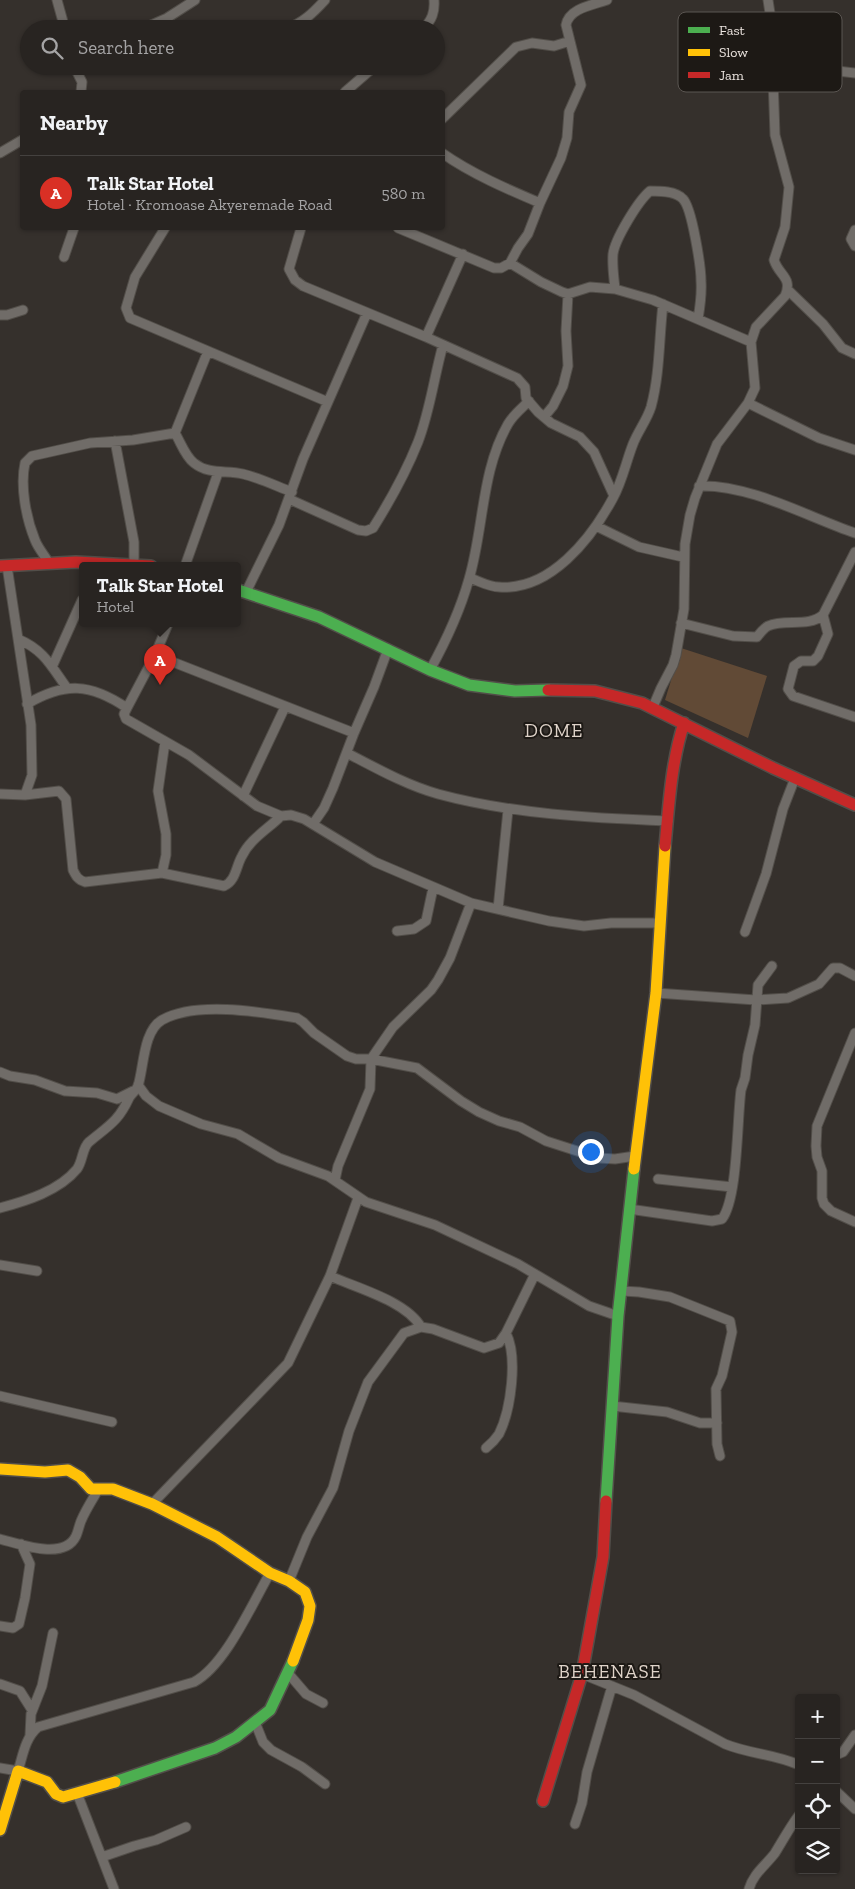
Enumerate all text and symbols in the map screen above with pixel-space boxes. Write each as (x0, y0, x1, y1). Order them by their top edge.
legend (678, 12, 842, 92)
search box (20, 20, 445, 75)
text: Fast (719, 22, 746, 39)
icon: search (38, 34, 66, 62)
text: Search here (78, 36, 174, 59)
text: Slow (719, 44, 748, 61)
text: Jam (719, 67, 744, 84)
text: Nearby (40, 110, 108, 135)
text: Talk Star Hotel (87, 172, 214, 195)
text: A (51, 184, 62, 203)
text: 580 m (382, 184, 425, 203)
text: Hotel · Kromoase Akyeremade Road (87, 195, 332, 214)
popup (79, 562, 241, 627)
text: Talk Star Hotel (97, 574, 223, 597)
text: Hotel (97, 597, 134, 616)
pin: A (144, 644, 176, 685)
district label: DOME (525, 719, 583, 742)
your location (578, 1139, 604, 1165)
district label: BEHENASE (558, 1660, 662, 1683)
map controls (795, 1694, 840, 1874)
button: + (795, 1694, 840, 1739)
button: − (795, 1739, 840, 1784)
button: locate (795, 1784, 840, 1829)
button: layers (795, 1829, 840, 1874)

